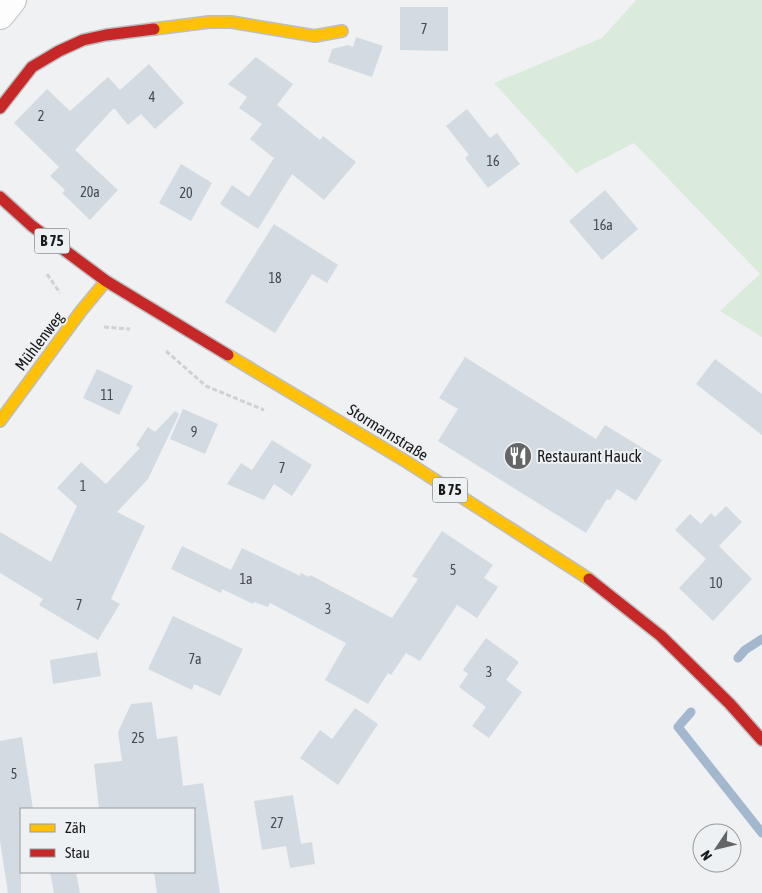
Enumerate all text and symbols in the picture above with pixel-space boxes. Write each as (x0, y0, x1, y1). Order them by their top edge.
house number: 7 (421, 21, 427, 37)
house number: 4 (149, 89, 156, 105)
house number: 2 (38, 108, 44, 124)
house number: 16 (486, 153, 500, 169)
house number: 20a (80, 184, 100, 200)
house number: 20 (179, 185, 193, 201)
house number: 16a (593, 217, 613, 233)
road number: B 75 (34, 228, 70, 254)
house number: 18 (268, 270, 282, 286)
street label: Mühlenweg (11, 308, 68, 375)
house number: 11 (100, 387, 114, 403)
street label: Stormarnstraße (344, 400, 432, 464)
house number: 9 (191, 424, 197, 440)
restaurant icon: Restaurant Hauck (503, 441, 533, 471)
place label: Restaurant Hauck (537, 447, 642, 465)
house number: 7 (279, 460, 285, 476)
house number: 1 (80, 478, 86, 494)
road number: B 75 (432, 478, 468, 502)
house number: 5 (450, 562, 456, 578)
house number: 1a (239, 571, 253, 587)
house number: 10 (709, 575, 723, 591)
house number: 7 (76, 597, 82, 613)
house number: 3 (325, 601, 331, 617)
house number: 7a (188, 651, 202, 667)
house number: 3 (486, 664, 492, 680)
house number: 25 (131, 730, 145, 746)
house number: 5 (11, 766, 17, 782)
legend (20, 808, 195, 873)
house number: 27 (270, 815, 284, 831)
text: Zäh (65, 819, 86, 836)
north arrow (692, 823, 742, 873)
text: Stau (65, 844, 90, 861)
text: N (697, 847, 715, 863)

